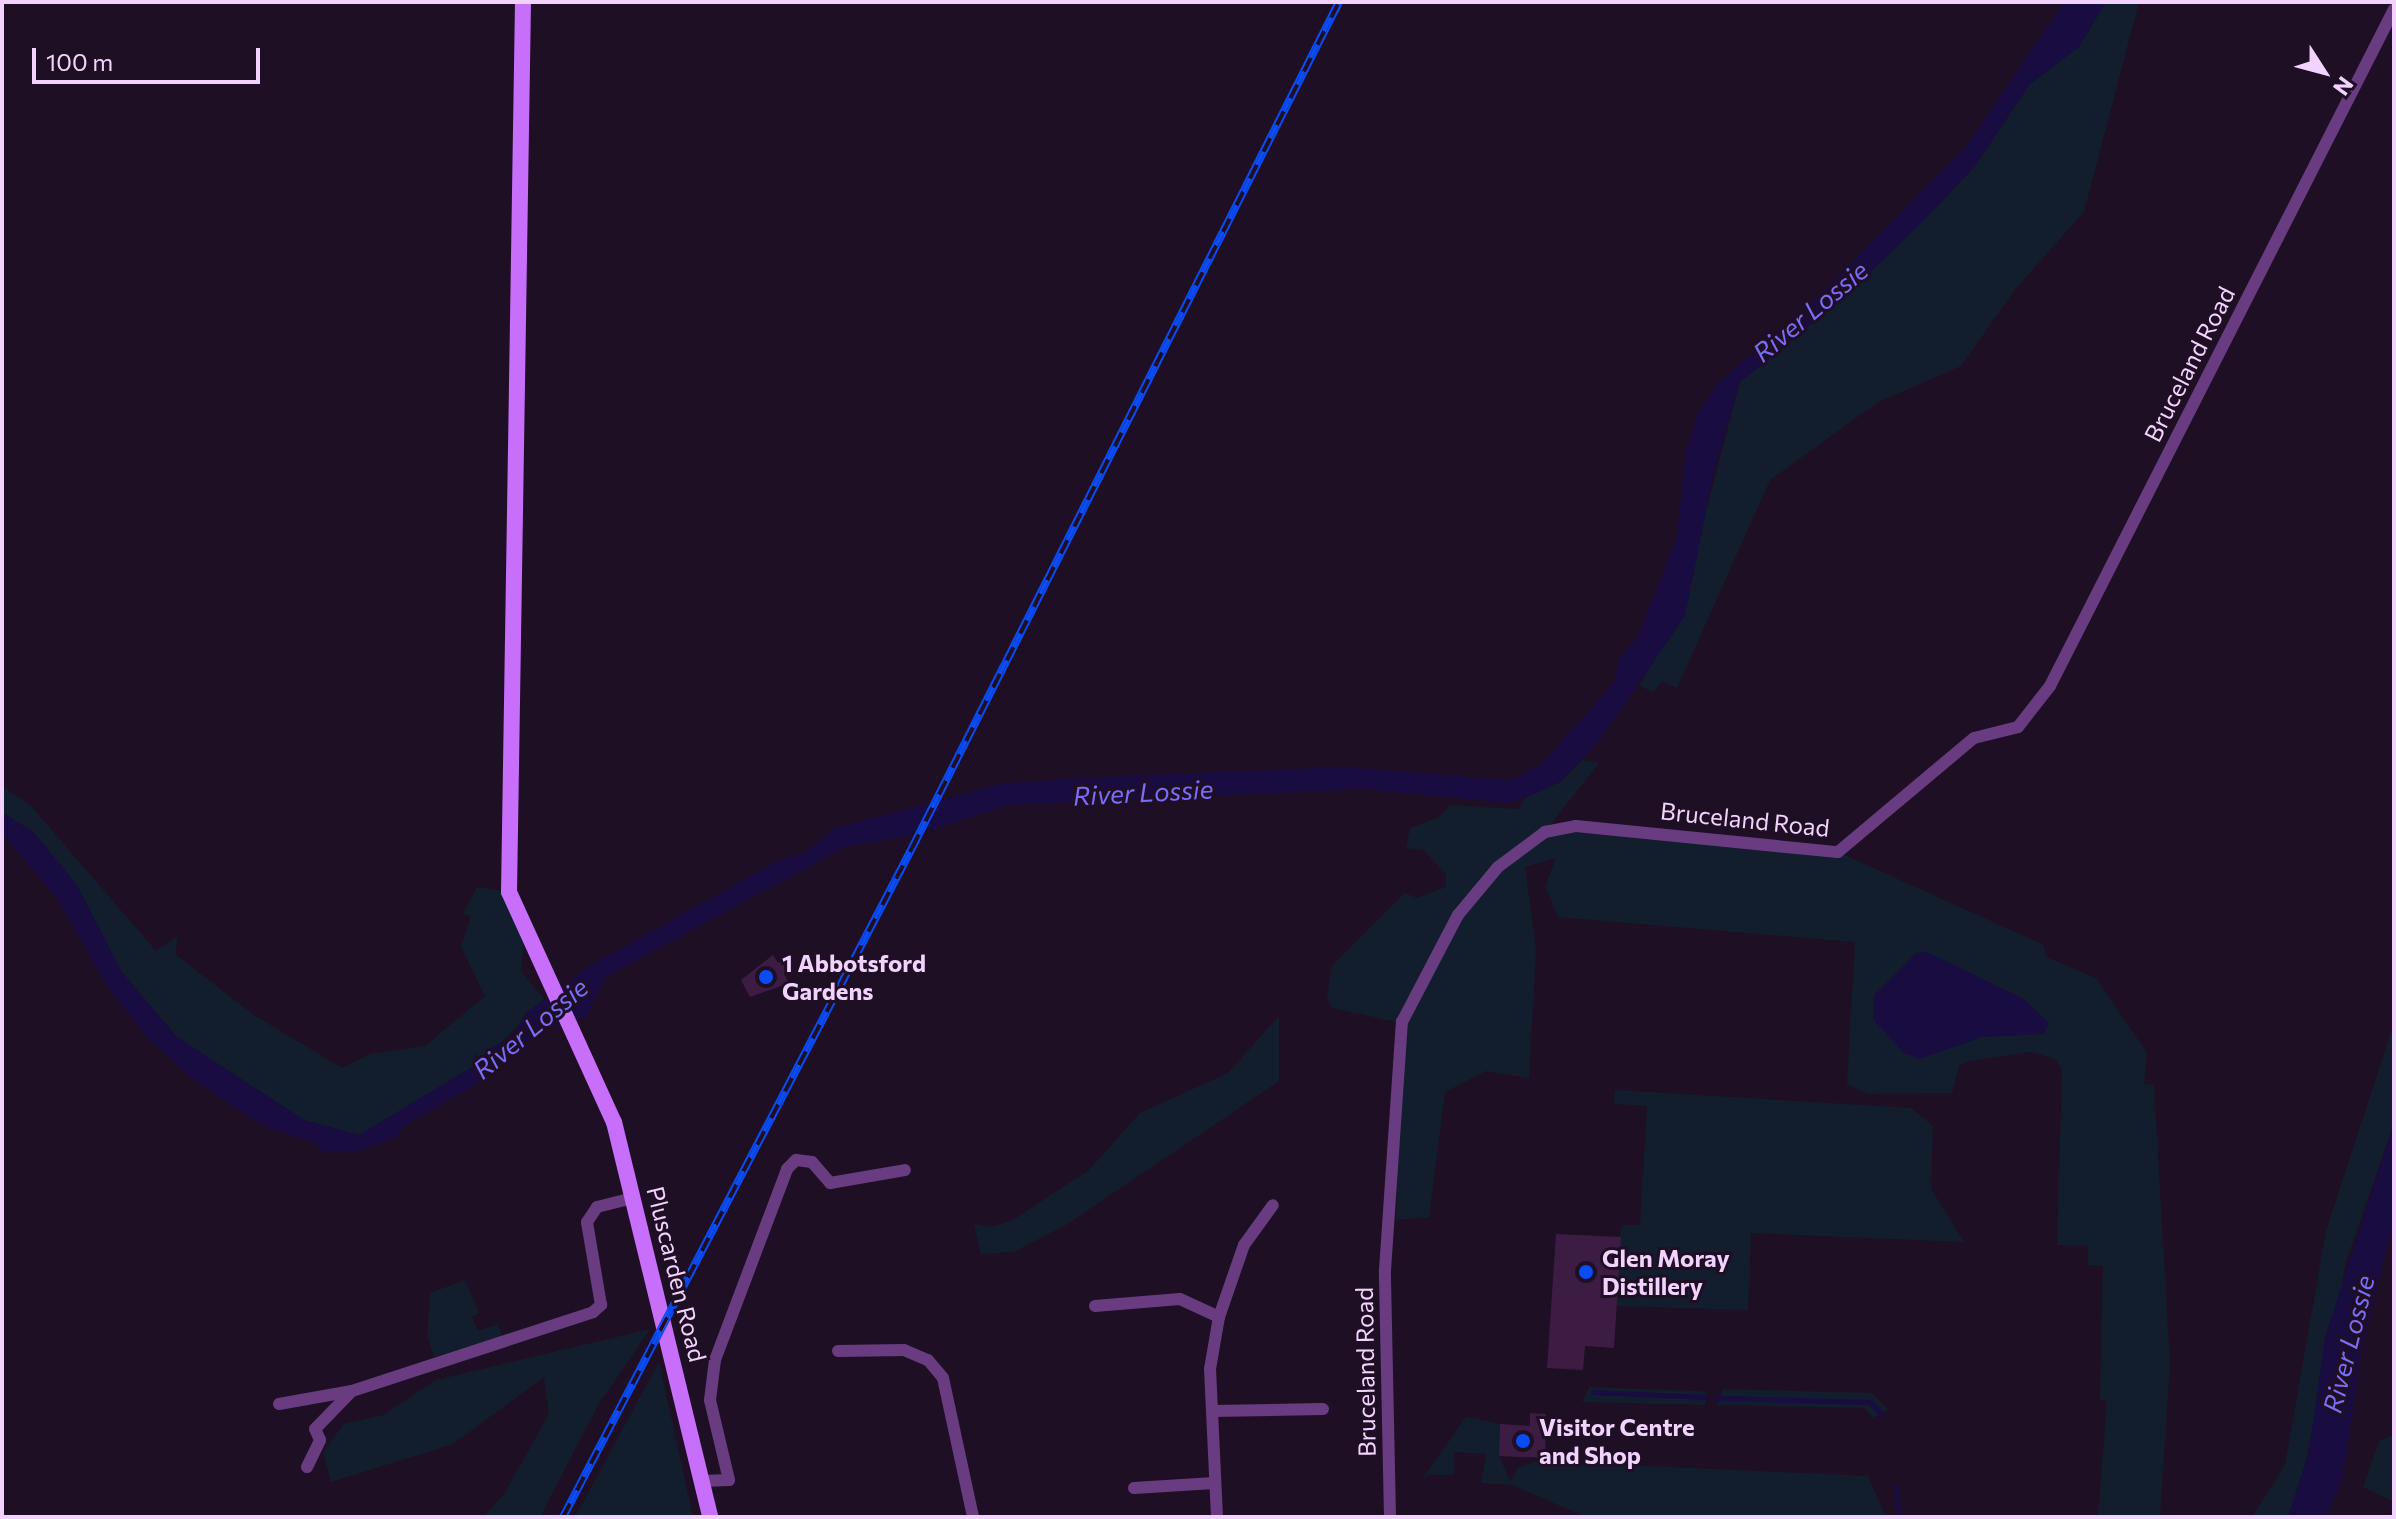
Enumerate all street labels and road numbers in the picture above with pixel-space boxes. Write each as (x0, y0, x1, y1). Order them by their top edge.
street label: Bruceland Road (2138, 282, 2240, 446)
street label: Bruceland Road (1659, 796, 1831, 842)
street label: Pluscarden Road (641, 1183, 713, 1365)
street label: Bruceland Road (1349, 1287, 1381, 1457)

